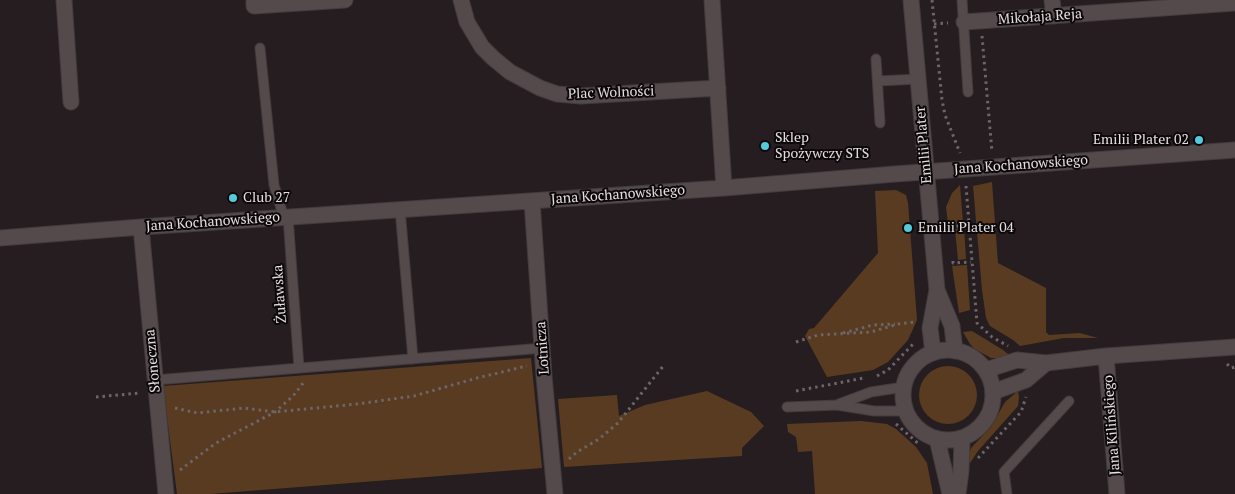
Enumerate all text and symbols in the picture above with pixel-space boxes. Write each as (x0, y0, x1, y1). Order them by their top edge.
street label: Mikołaja Reja (997, 6, 1083, 28)
street label: Plac Wolności (567, 83, 655, 103)
street label: Emilii Plater (912, 106, 936, 184)
place label: Sklep Spożywczy STS (775, 130, 869, 162)
place label: Emilii Plater 02 (1093, 132, 1189, 148)
marker: Emilii Plater 02 (1193, 134, 1205, 146)
marker: Sklep Spożywczy STS (759, 140, 771, 152)
street label: Jana Kochanowskiego (953, 152, 1089, 178)
street label: Jana Kochanowskiego (550, 182, 686, 208)
place label: Club 27 (243, 190, 290, 206)
marker: Club 27 (227, 192, 239, 204)
street label: Jana Kochanowskiego (145, 209, 281, 235)
place label: Emilii Plater 04 (918, 220, 1014, 236)
marker: Emilii Plater 04 (902, 222, 914, 234)
street label: Żuławska (270, 264, 290, 324)
street label: Lotnicza (533, 321, 553, 375)
street label: Słoneczna (142, 329, 164, 393)
street label: Jana Kilińskiego (1100, 374, 1124, 476)

